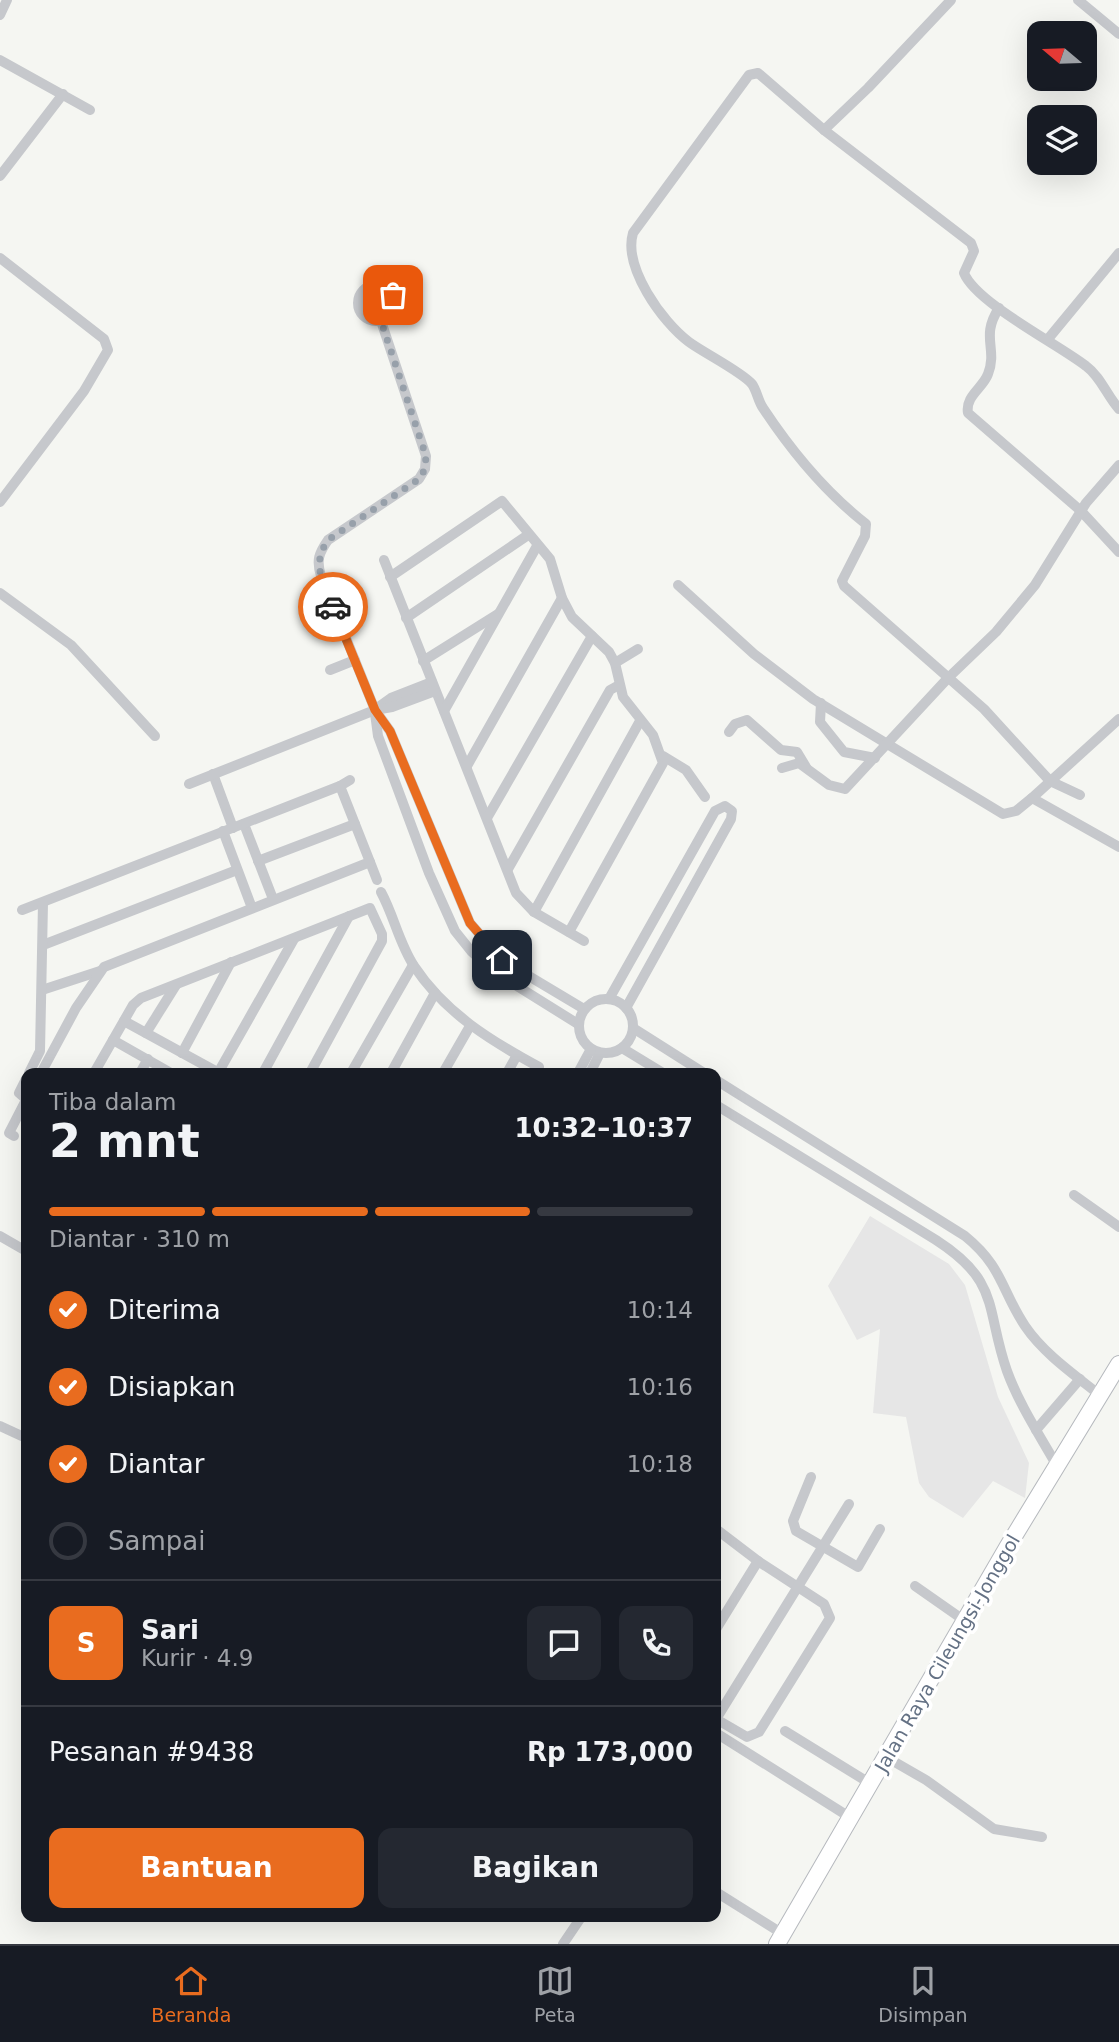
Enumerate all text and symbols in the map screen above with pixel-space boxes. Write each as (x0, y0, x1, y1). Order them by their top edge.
north arrow (1027, 21, 1097, 91)
map controls (1027, 21, 1097, 175)
button: layers (1027, 105, 1097, 175)
pin (363, 265, 423, 325)
icon: bag (374, 276, 412, 314)
courier (298, 572, 368, 642)
icon: car (314, 588, 352, 626)
pin (472, 930, 532, 990)
icon: home (483, 941, 521, 979)
text: Tiba dalam (49, 1089, 176, 1115)
text: 10:32–10:37 (514, 1113, 693, 1143)
text: 2 mnt (49, 1114, 200, 1168)
text: Diantar · 310 m (49, 1226, 230, 1252)
icon: check (49, 1291, 87, 1329)
text: Diterima (108, 1295, 221, 1325)
text: 10:14 (627, 1297, 693, 1323)
icon: check (49, 1368, 87, 1406)
text: Disiapkan (108, 1372, 235, 1402)
text: 10:16 (627, 1374, 693, 1400)
icon: check (49, 1445, 87, 1483)
text: Diantar (108, 1449, 204, 1479)
text: 10:18 (627, 1451, 693, 1477)
text: Sampai (108, 1526, 205, 1556)
street label: Jalan Raya Cileungsi-Jonggol (869, 1530, 1024, 1777)
button: chat (527, 1606, 601, 1680)
button: phone (619, 1606, 693, 1680)
text: Sari (141, 1615, 199, 1645)
text: S (77, 1628, 95, 1658)
text: Kurir · 4.9 (141, 1645, 253, 1671)
text: Pesanan #9438 (49, 1737, 254, 1767)
text: Rp 173,000 (527, 1737, 693, 1767)
button: Bantuan (49, 1828, 364, 1908)
button: Bagikan (378, 1828, 693, 1908)
tab: Beranda (151, 1962, 231, 2026)
tab: Peta (534, 1962, 576, 2026)
tab: Disimpan (878, 1962, 968, 2026)

